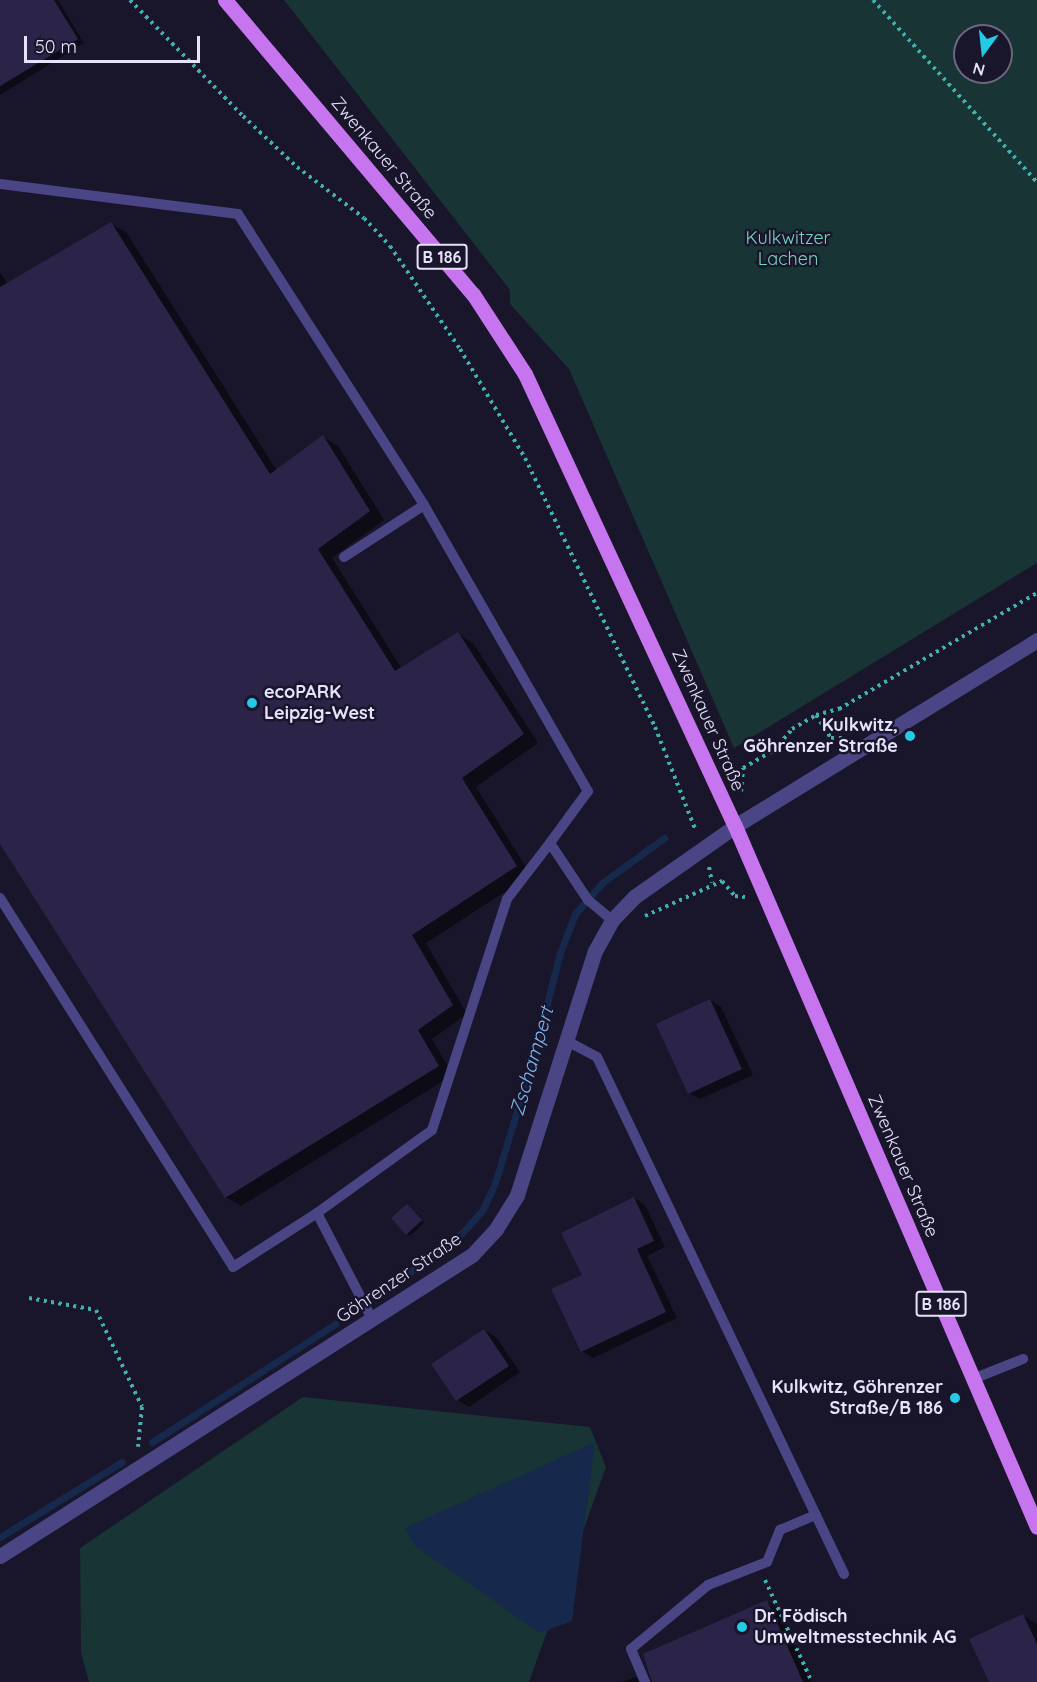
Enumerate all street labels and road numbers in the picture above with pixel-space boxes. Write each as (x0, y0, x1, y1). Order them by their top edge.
street label: Zwenkauer Straße (327, 92, 441, 224)
road number: B 186 (416, 244, 468, 270)
street label: Zwenkauer Straße (667, 646, 749, 794)
street label: Zwenkauer Straße (863, 1091, 943, 1241)
street label: Göhrenzer Straße (332, 1228, 466, 1328)
road number: B 186 (916, 1291, 966, 1317)

